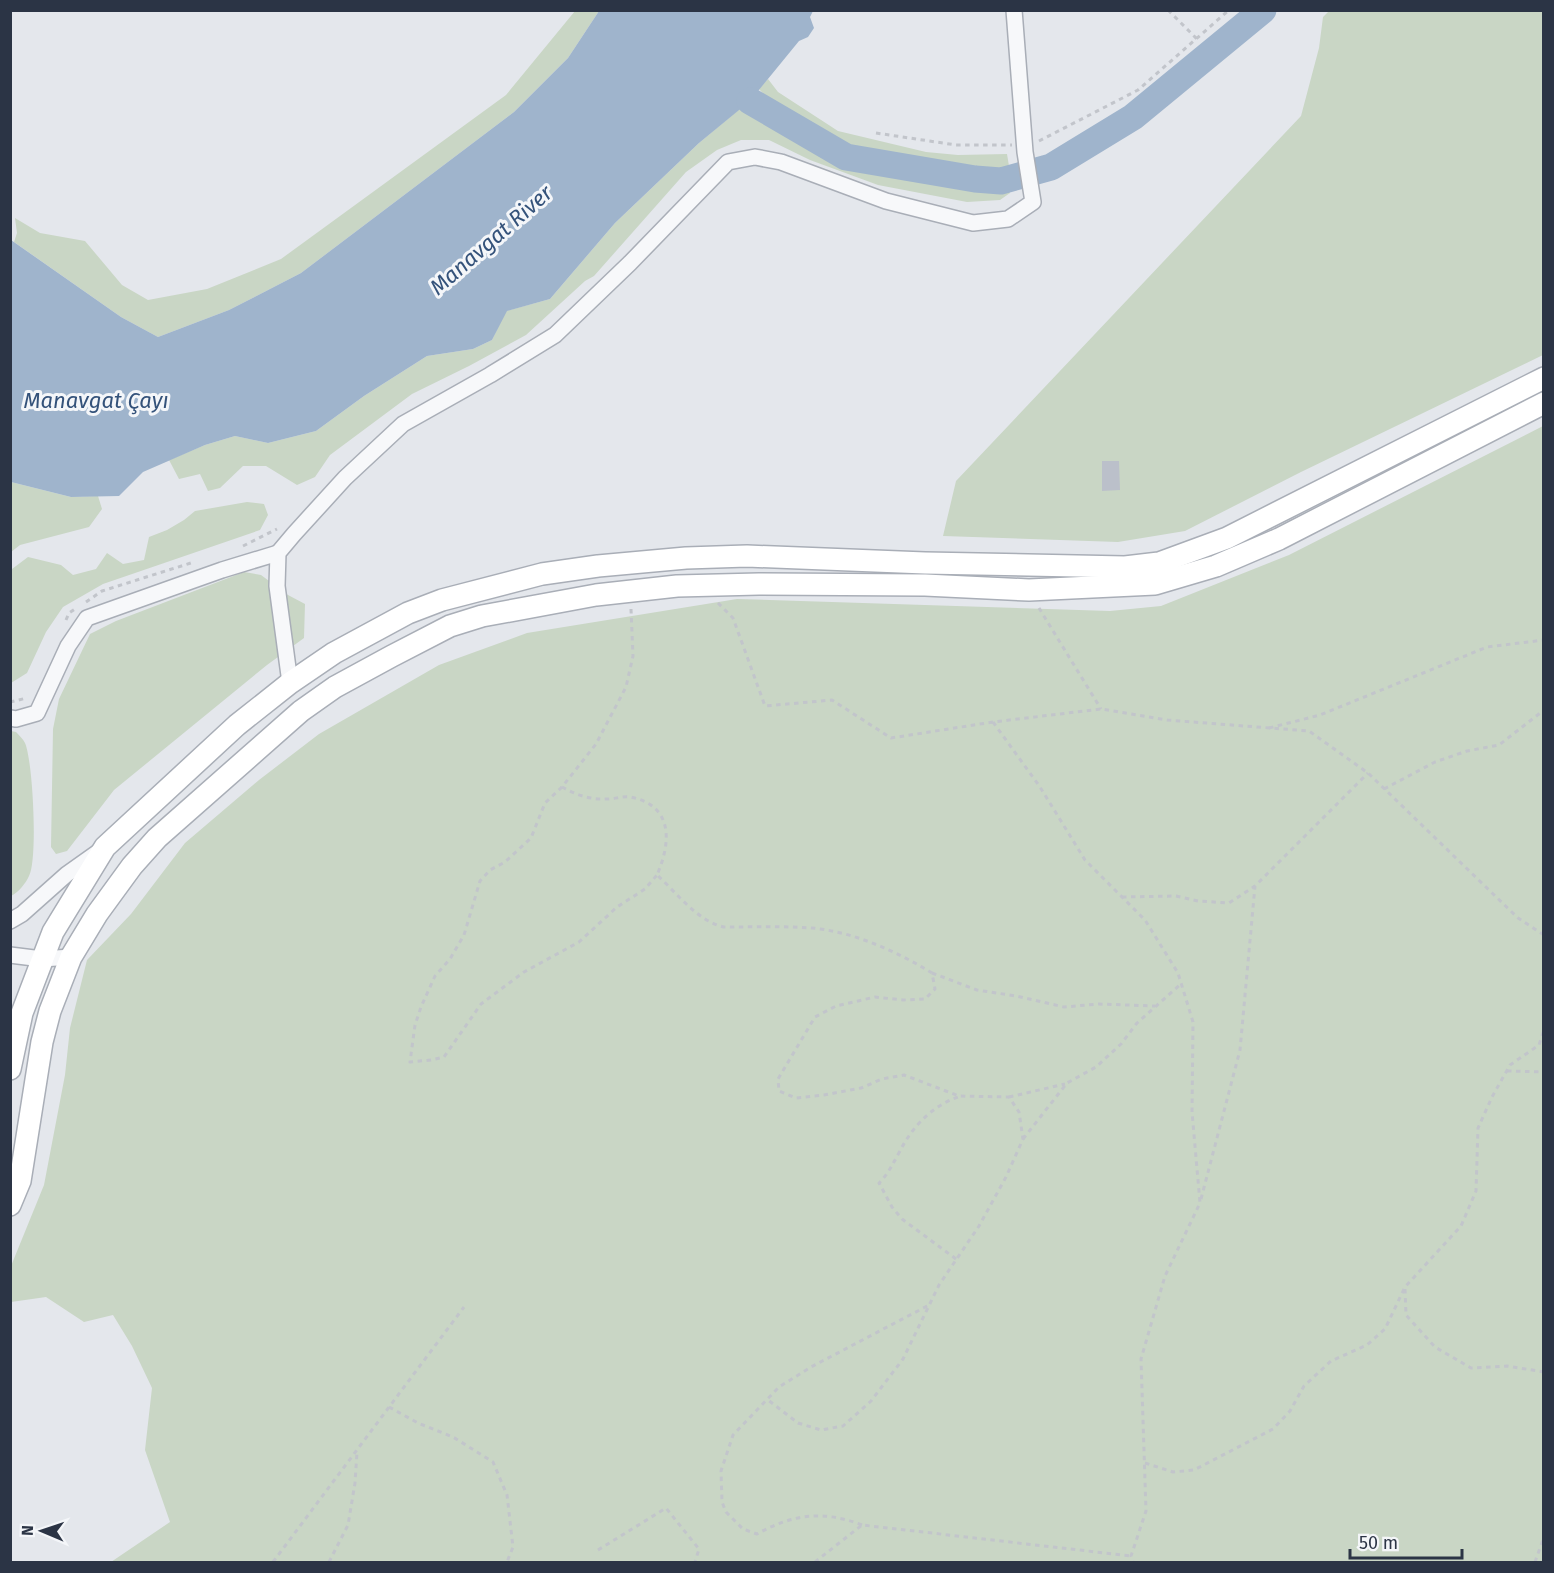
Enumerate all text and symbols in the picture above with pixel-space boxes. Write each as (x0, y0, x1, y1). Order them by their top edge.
water label: Manavgat River (424, 179, 558, 301)
water label: Manavgat Çayı (23, 387, 169, 415)
north arrow (12, 1501, 72, 1561)
scale bar (1350, 1522, 1462, 1560)
text: N (18, 1525, 37, 1536)
text: 50 m (1359, 1532, 1398, 1554)

